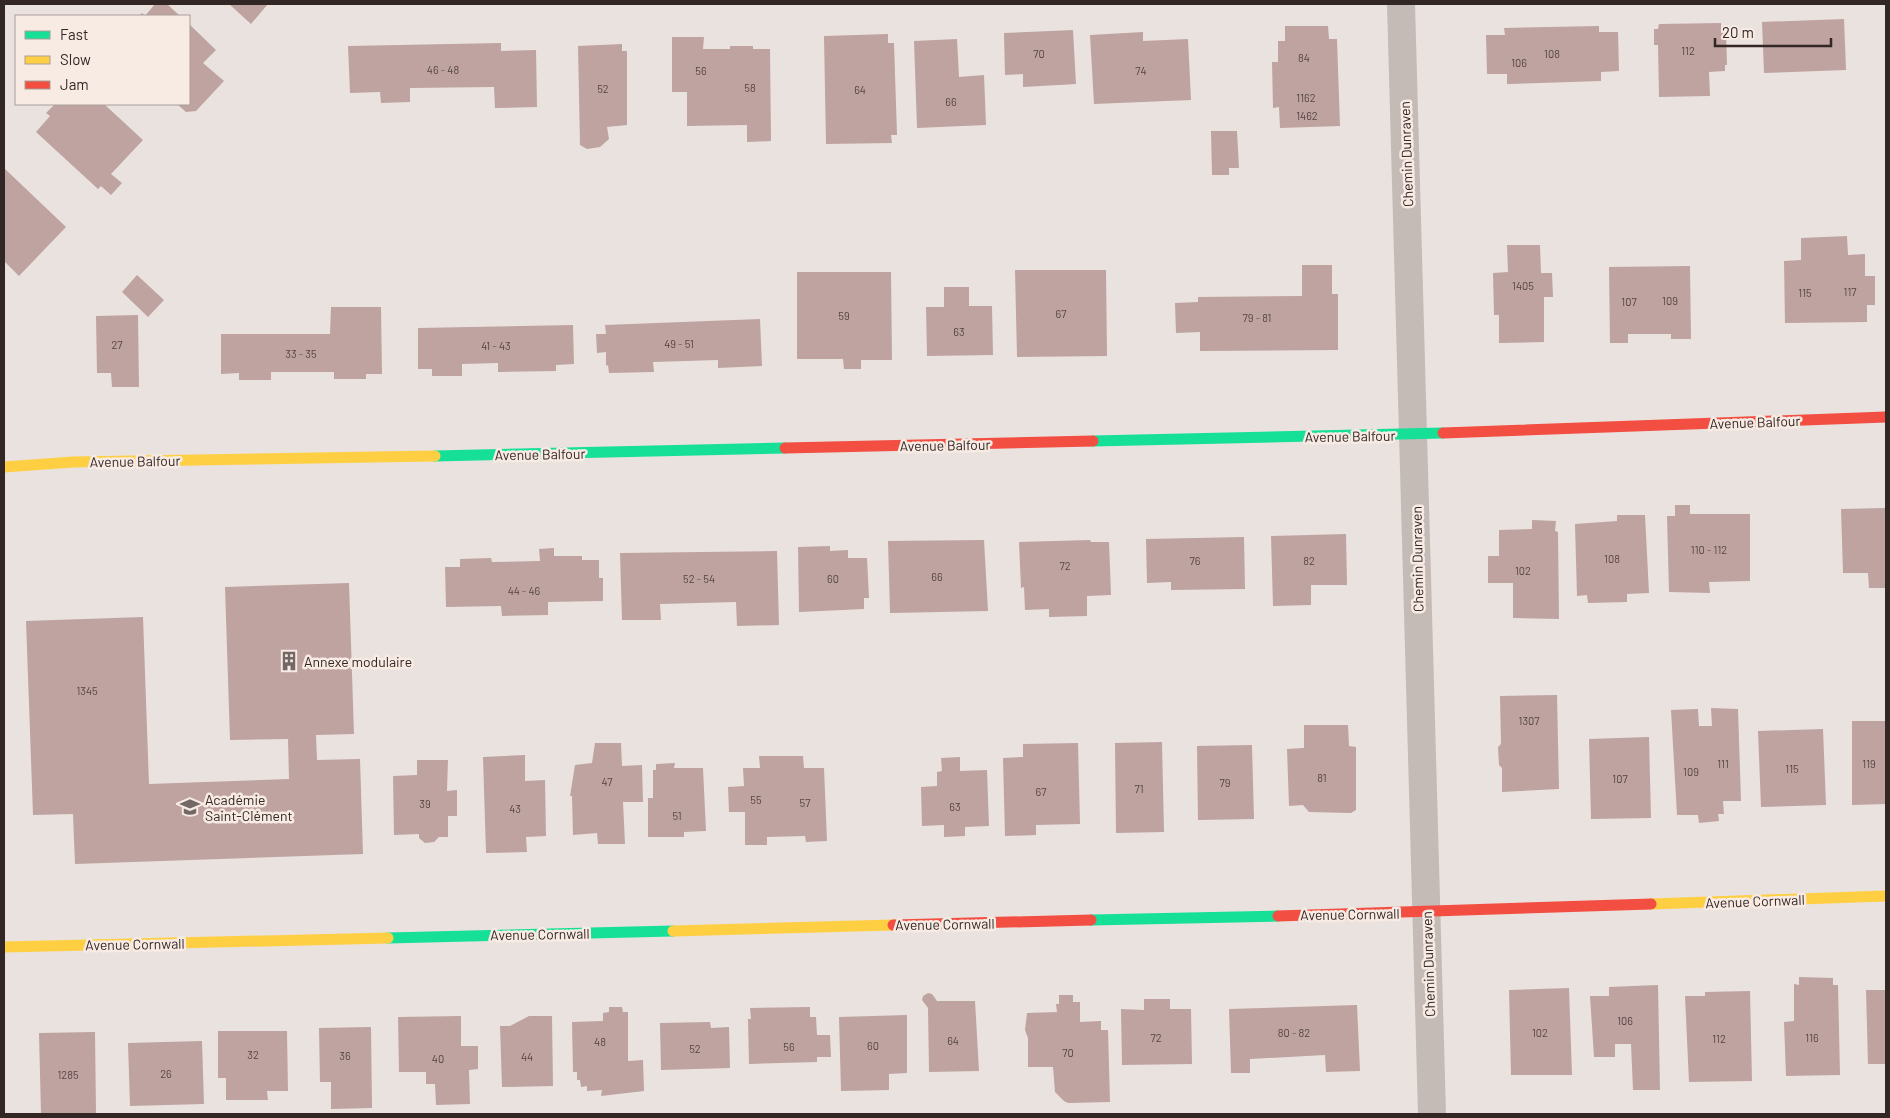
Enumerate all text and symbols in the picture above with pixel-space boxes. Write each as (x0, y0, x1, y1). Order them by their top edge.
legend (15, 15, 190, 105)
scale bar (1715, 15, 1831, 47)
text: 20 m (1722, 23, 1754, 41)
text: Fast (60, 25, 88, 43)
house number: 112 (1681, 44, 1695, 57)
house number: 70 (1033, 47, 1045, 60)
house number: 108 (1544, 47, 1560, 60)
text: Slow (60, 50, 91, 68)
house number: 84 (1298, 51, 1310, 64)
house number: 106 (1511, 56, 1527, 69)
house number: 46 - 48 (427, 63, 459, 76)
house number: 56 (695, 64, 707, 77)
house number: 74 (1135, 64, 1147, 77)
text: Jam (60, 75, 89, 93)
house number: 58 (744, 81, 756, 94)
house number: 52 (597, 82, 609, 95)
house number: 64 (854, 83, 866, 96)
house number: 1162 (1296, 91, 1316, 104)
house number: 66 (945, 95, 957, 108)
street label: Chemin Dunraven (1396, 101, 1416, 207)
house number: 1462 (1296, 109, 1318, 122)
house number: 1405 (1512, 279, 1534, 292)
house number: 117 (1844, 285, 1856, 298)
house number: 115 (1798, 286, 1812, 299)
house number: 109 (1662, 294, 1678, 307)
house number: 107 (1621, 295, 1637, 308)
house number: 67 (1056, 307, 1066, 320)
house number: 59 (838, 309, 850, 322)
house number: 79 - 81 (1243, 311, 1271, 324)
house number: 63 (953, 325, 965, 338)
house number: 49 - 51 (664, 337, 694, 350)
house number: 27 (111, 338, 123, 351)
house number: 41 - 43 (481, 339, 511, 352)
house number: 33 - 35 (285, 347, 317, 360)
street label: Avenue Balfour (1709, 412, 1801, 432)
street label: Avenue Balfour (1304, 427, 1396, 445)
street label: Avenue Balfour (899, 436, 991, 454)
street label: Avenue Balfour (494, 445, 586, 463)
street label: Avenue Balfour (89, 452, 181, 470)
street label: Chemin Dunraven (1408, 506, 1426, 612)
house number: 110 - 112 (1691, 543, 1727, 556)
house number: 108 (1604, 552, 1620, 565)
house number: 76 (1190, 554, 1201, 567)
house number: 82 (1303, 554, 1315, 567)
house number: 72 (1059, 559, 1071, 572)
house number: 102 (1515, 564, 1531, 577)
house number: 66 (931, 570, 943, 583)
house number: 52 - 54 (683, 572, 715, 585)
house number: 60 (827, 572, 839, 585)
house number: 44 - 46 (508, 584, 541, 597)
building icon: Annexe modulaire (278, 650, 300, 672)
place label: Annexe modulaire (304, 653, 412, 670)
house number: 1345 (76, 684, 98, 697)
house number: 1307 (1519, 714, 1539, 727)
house number: 111 (1717, 757, 1729, 770)
house number: 119 (1862, 757, 1876, 770)
house number: 115 (1785, 762, 1799, 775)
house number: 109 (1683, 765, 1699, 778)
house number: 81 (1317, 771, 1327, 784)
house number: 107 (1612, 772, 1628, 785)
house number: 47 (602, 775, 612, 788)
house number: 79 (1220, 776, 1231, 789)
house number: 71 (1134, 782, 1144, 795)
house number: 67 (1036, 785, 1046, 798)
place label: Académie Saint-Clément (205, 791, 293, 824)
house number: 55 (750, 793, 762, 806)
school or university icon: Académie Saint-Clément (179, 796, 201, 818)
house number: 57 (800, 796, 810, 809)
house number: 39 (419, 797, 431, 810)
house number: 63 (949, 800, 961, 813)
house number: 43 (509, 802, 521, 815)
house number: 51 (672, 809, 682, 822)
street label: Avenue Cornwall (1705, 891, 1805, 911)
street label: Avenue Cornwall (1300, 905, 1400, 923)
street label: Chemin Dunraven (1418, 911, 1438, 1017)
street label: Avenue Cornwall (895, 915, 995, 933)
street label: Avenue Cornwall (490, 925, 590, 943)
street label: Avenue Cornwall (85, 935, 185, 953)
house number: 106 (1617, 1014, 1633, 1027)
house number: 80 - 82 (1278, 1026, 1310, 1039)
house number: 102 (1532, 1026, 1548, 1039)
house number: 72 (1150, 1031, 1162, 1044)
house number: 116 (1805, 1031, 1819, 1044)
house number: 112 (1712, 1032, 1726, 1045)
house number: 64 (947, 1034, 959, 1047)
house number: 48 (594, 1035, 606, 1048)
house number: 60 (867, 1039, 879, 1052)
house number: 56 (783, 1040, 795, 1053)
house number: 52 (689, 1042, 701, 1055)
house number: 70 (1062, 1046, 1074, 1059)
house number: 32 (247, 1048, 259, 1061)
house number: 36 (339, 1049, 351, 1062)
house number: 44 (521, 1050, 533, 1063)
house number: 40 (432, 1052, 444, 1065)
house number: 26 (160, 1067, 172, 1080)
house number: 1285 (57, 1068, 79, 1081)

